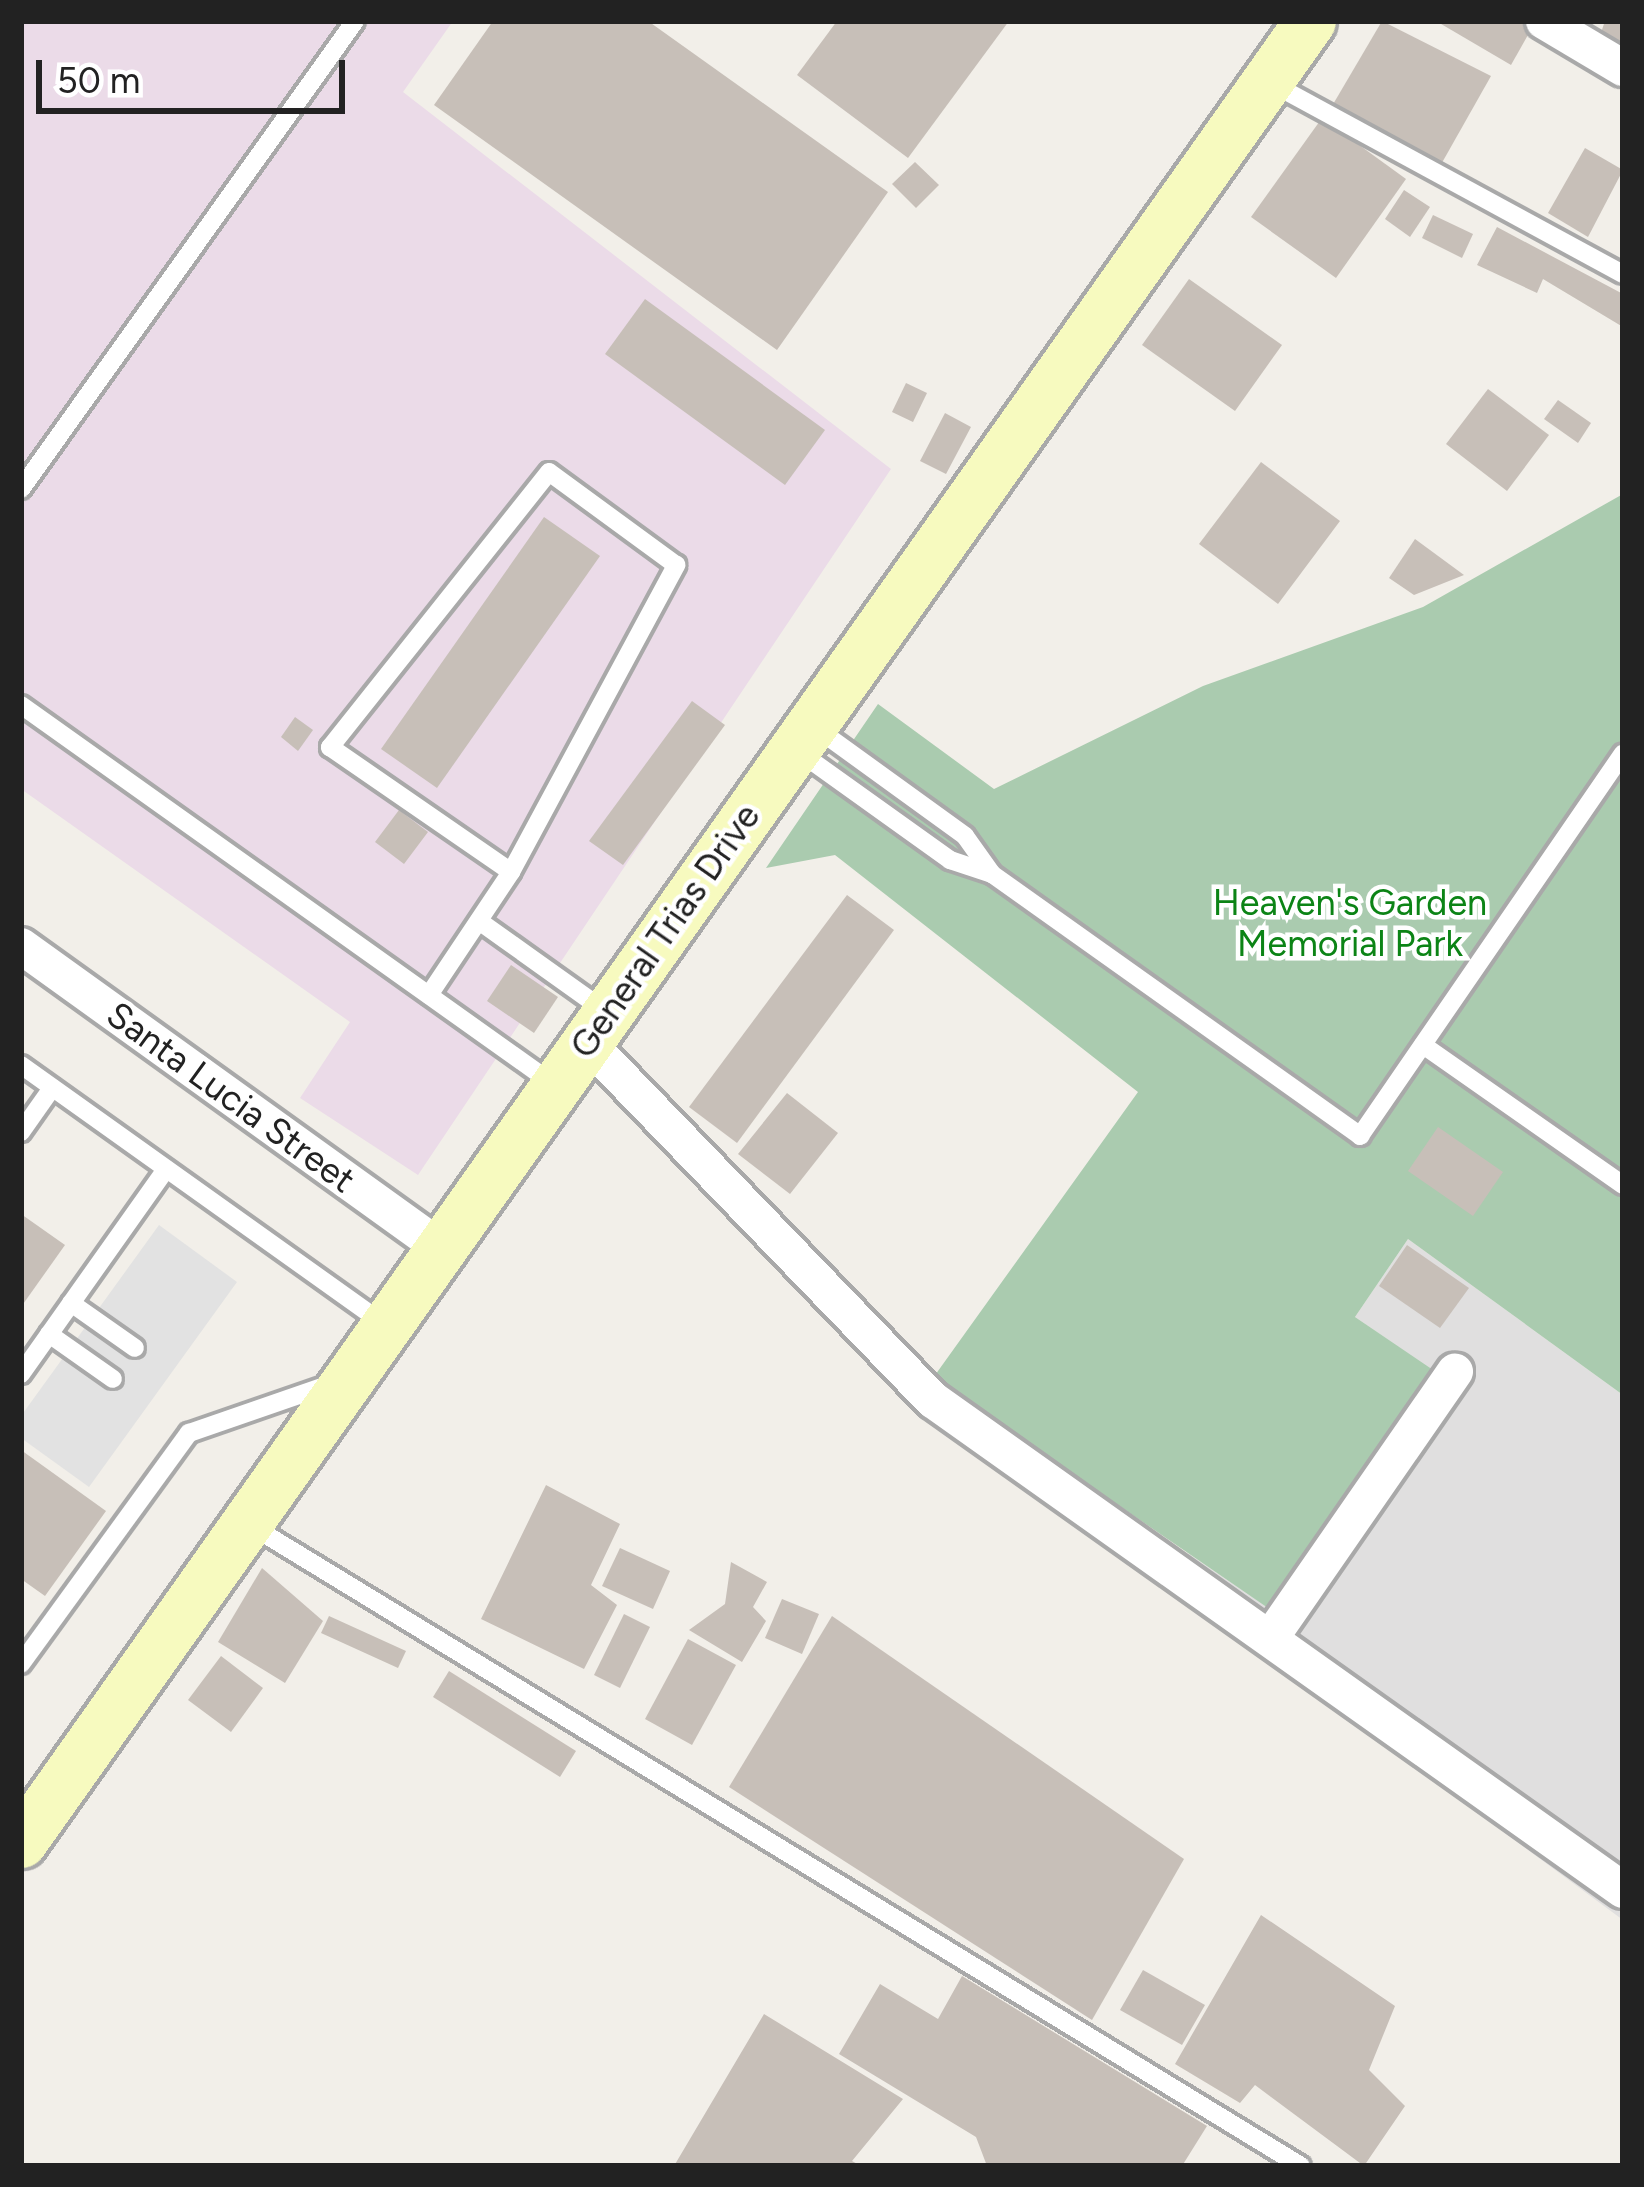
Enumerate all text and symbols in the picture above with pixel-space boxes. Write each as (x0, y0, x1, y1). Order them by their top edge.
scale bar (42, 36, 351, 110)
text: 50 m (57, 59, 140, 102)
street label: General Trias Drive (561, 796, 769, 1066)
park label: Heaven's Garden Memorial Park (1213, 880, 1487, 965)
street label: Santa Lucia Street (99, 993, 363, 1201)

